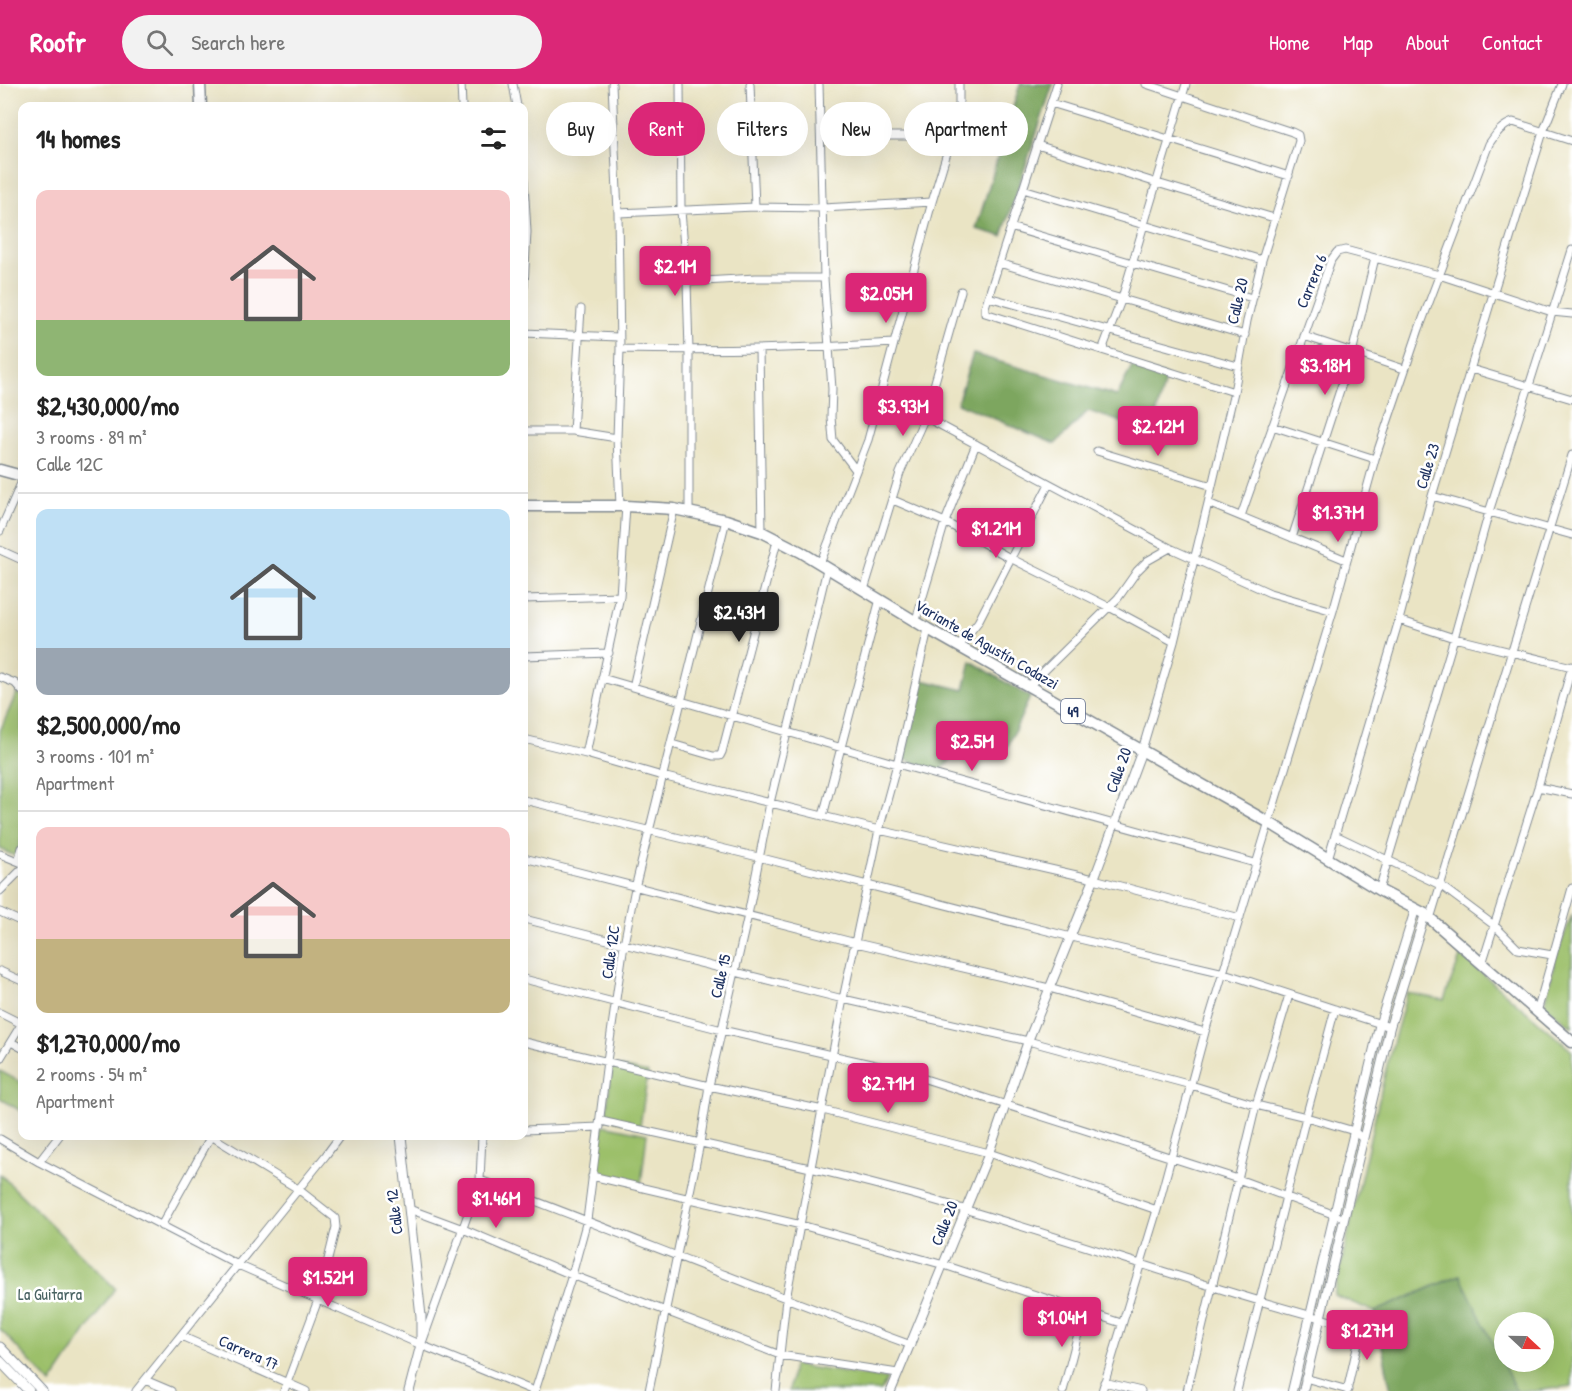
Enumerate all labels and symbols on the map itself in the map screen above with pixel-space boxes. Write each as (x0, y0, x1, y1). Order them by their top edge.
pin: $2.1M (633, 246, 717, 297)
street label: Carrera 6 (1290, 251, 1332, 311)
pin: $2.05M (837, 273, 935, 324)
street label: Calle 20 (1221, 276, 1253, 326)
pin: $3.18M (1276, 345, 1374, 396)
pin: $3.93M (854, 386, 952, 437)
pin: $2.12M (1109, 406, 1207, 457)
street label: Calle 23 (1410, 440, 1444, 492)
pin: $1.37M (1289, 492, 1387, 543)
pin: $1.21M (947, 508, 1045, 559)
pin: $2.43M (690, 592, 788, 643)
street label: Variante de Agustín Codazzi (911, 594, 1063, 694)
road number: 49 (1061, 699, 1085, 723)
pin: $2.5M (930, 721, 1014, 772)
street label: Calle 20 (1100, 744, 1136, 796)
street label: Calle 12C (595, 923, 625, 980)
street label: Calle 15 (704, 952, 736, 1000)
pin: $2.71M (839, 1063, 937, 1114)
pin: $1.46M (447, 1178, 545, 1229)
street label: Calle 12 (380, 1188, 408, 1236)
street label: Calle 20 (925, 1197, 963, 1249)
pin: $1.52M (279, 1257, 377, 1308)
park label: La Guitarra (18, 1283, 82, 1305)
pin: $1.04M (1013, 1297, 1111, 1348)
pin: $1.27M (1318, 1310, 1416, 1361)
north arrow (1494, 1312, 1554, 1372)
street label: Carrera 17 (215, 1329, 283, 1375)

